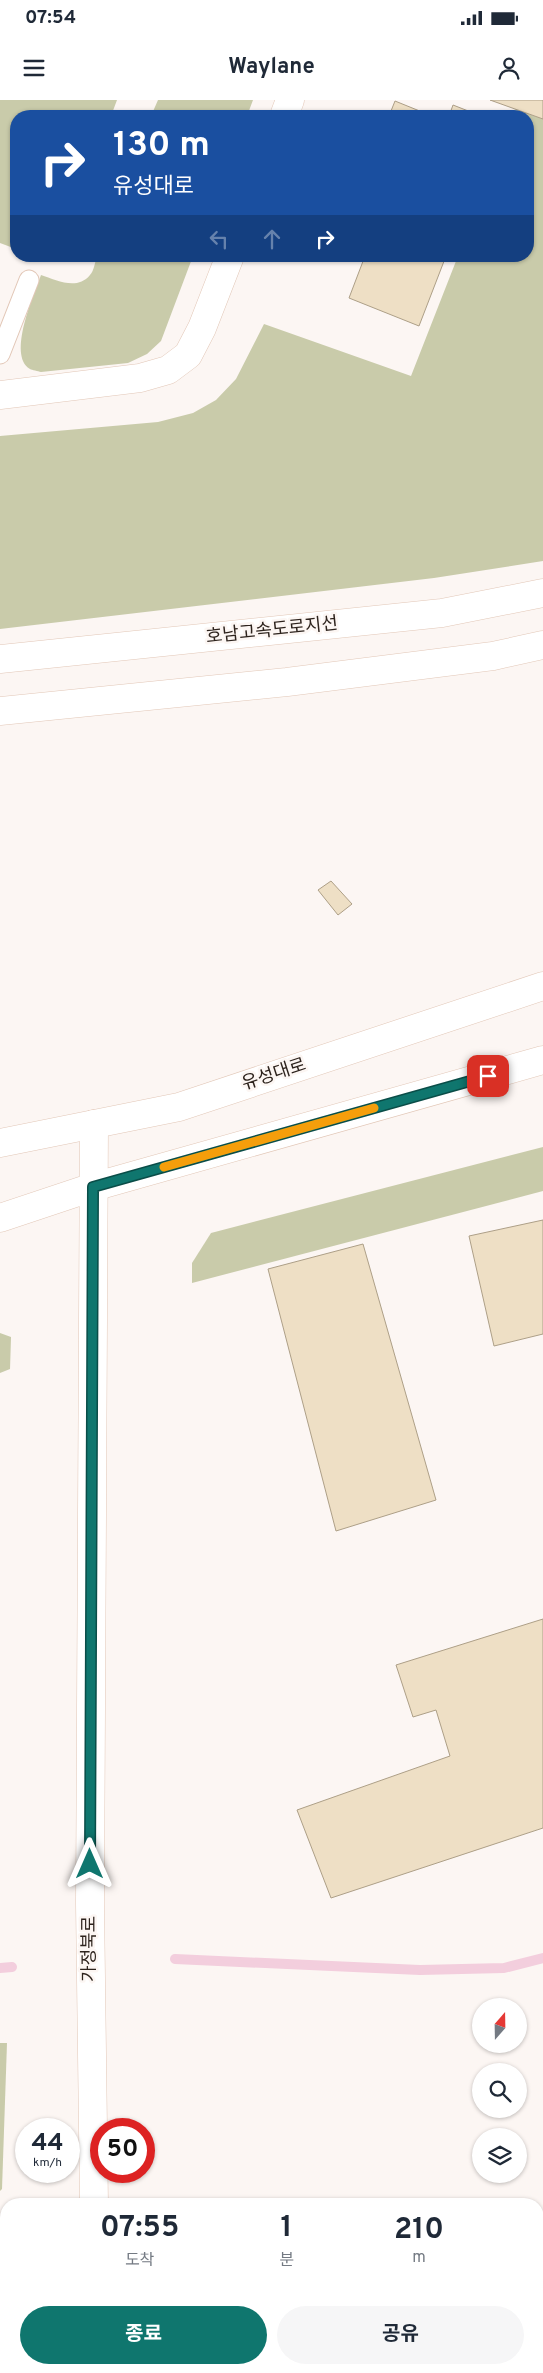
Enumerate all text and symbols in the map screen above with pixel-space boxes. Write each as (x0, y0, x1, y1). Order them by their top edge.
text: 07:54 (25, 6, 76, 30)
icon: menu (20, 54, 48, 82)
text: Waylane (228, 54, 315, 81)
icon: person (495, 54, 523, 82)
text: 130 m (113, 124, 210, 168)
icon: right (30, 130, 95, 195)
text: 유성대로 (113, 174, 194, 201)
icon: left (205, 225, 233, 253)
icon: ahead (258, 225, 286, 253)
icon: right (311, 225, 339, 253)
street label: 호남고속도로지선 (205, 613, 339, 649)
street label: 유성대로 (239, 1054, 309, 1096)
pin (467, 1055, 509, 1097)
icon: arrive (474, 1062, 502, 1090)
position arrow (63, 1837, 115, 1889)
street label: 가정북로 (79, 1916, 102, 1982)
north arrow (472, 1998, 528, 2052)
map controls (472, 1998, 527, 2183)
button: search (472, 2063, 527, 2118)
speed limit sign: 50 (90, 2118, 155, 2183)
text: 44 (31, 2128, 64, 2160)
button: layers (472, 2128, 527, 2183)
text: km/h (33, 2155, 62, 2171)
text: 07:55 (100, 2210, 179, 2247)
text: 1 (281, 2210, 293, 2247)
text: 210 (394, 2212, 444, 2249)
text: m (412, 2248, 426, 2268)
text: 도착 (125, 2251, 154, 2271)
text: 분 (279, 2251, 294, 2271)
button: 종료 (20, 2306, 267, 2364)
button: 공유 (277, 2306, 524, 2364)

